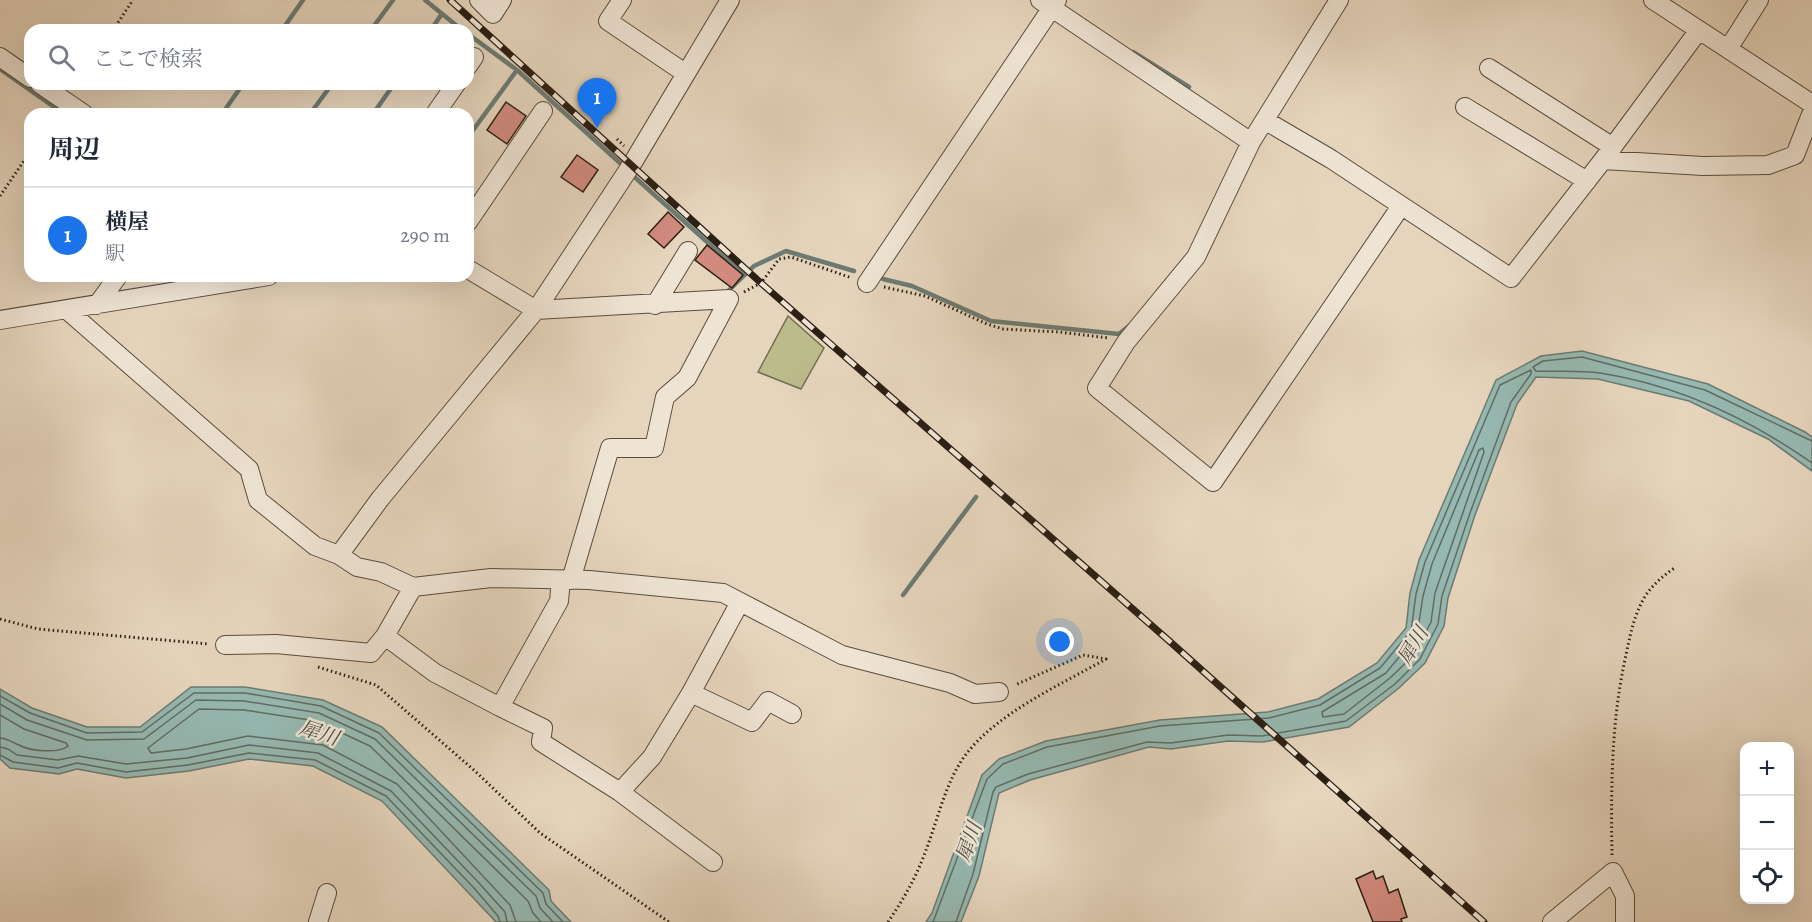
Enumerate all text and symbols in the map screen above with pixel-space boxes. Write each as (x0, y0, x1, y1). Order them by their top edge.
search box (24, 24, 474, 90)
icon: search (45, 41, 78, 74)
text: ここで検索 (93, 44, 203, 74)
pin: 1 (578, 78, 616, 128)
text: 周辺 (48, 132, 100, 167)
text: 横屋 (105, 207, 149, 237)
text: 1 (64, 222, 71, 249)
text: 290 m (400, 222, 450, 249)
text: 駅 (105, 240, 125, 267)
water label: 犀川 (1391, 620, 1436, 670)
your location (1045, 627, 1074, 656)
water label: 犀川 (296, 714, 344, 753)
map controls (1740, 742, 1794, 904)
button: + (1740, 742, 1794, 796)
button: − (1740, 796, 1794, 850)
water label: 犀川 (949, 817, 989, 865)
button: locate (1740, 850, 1794, 904)

